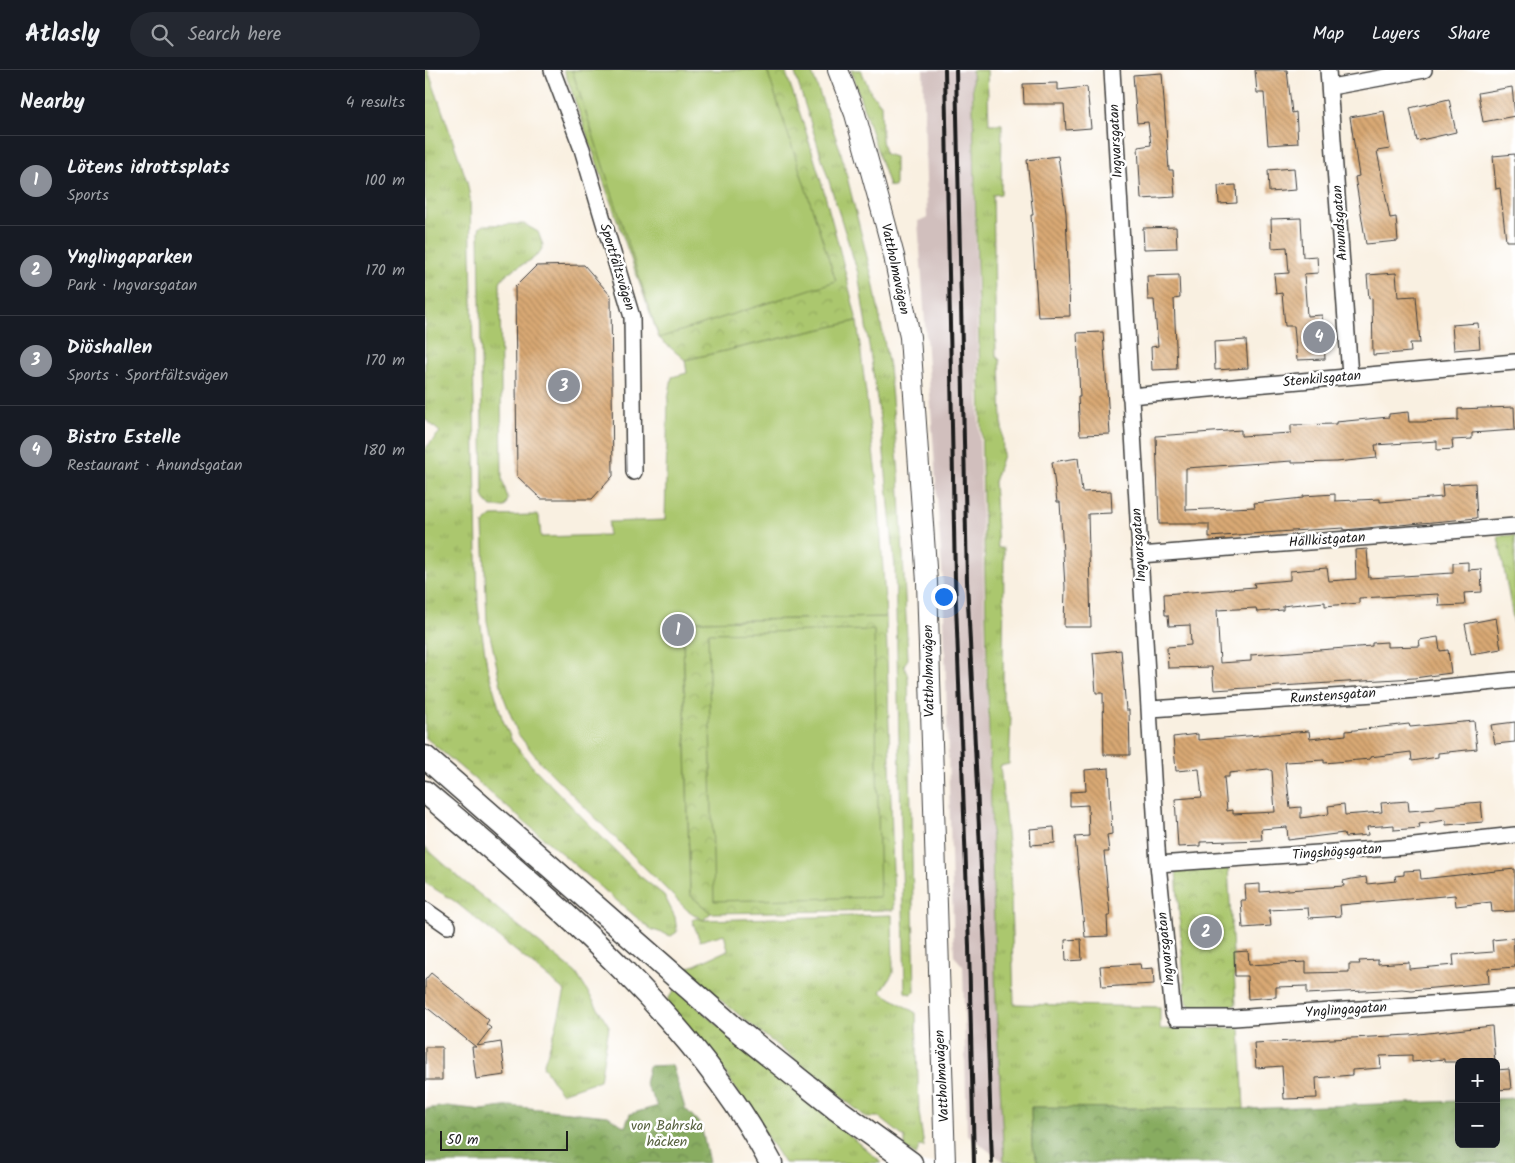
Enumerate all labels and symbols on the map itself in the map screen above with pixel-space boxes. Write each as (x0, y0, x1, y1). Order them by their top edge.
street label: Ingvarsgatan (1103, 103, 1129, 179)
street label: Anundsgatan (1326, 184, 1354, 262)
street label: Sportfältsvägen (593, 221, 641, 313)
street label: Vattholmavägen (875, 221, 915, 317)
pin: 4 (1303, 318, 1335, 356)
street label: Stenkilsgatan (1282, 365, 1362, 393)
pin: 3 (548, 367, 580, 405)
street label: Ingvarsgatan (1125, 507, 1153, 583)
street label: Hällkistgatan (1288, 526, 1366, 554)
your location (931, 584, 957, 610)
pin: 1 (662, 611, 694, 649)
street label: Vattholmavägen (917, 624, 941, 718)
street label: Runstensgatan (1289, 682, 1377, 710)
street label: Tingshögsgatan (1291, 838, 1383, 866)
street label: Ingvarsgatan (1151, 911, 1181, 987)
pin: 2 (1190, 913, 1222, 951)
street label: Ynglingagatan (1304, 996, 1388, 1024)
street label: Vattholmavägen (929, 1029, 955, 1123)
park label: von Bahrska häcken (631, 1115, 703, 1153)
scale bar (440, 1128, 567, 1151)

